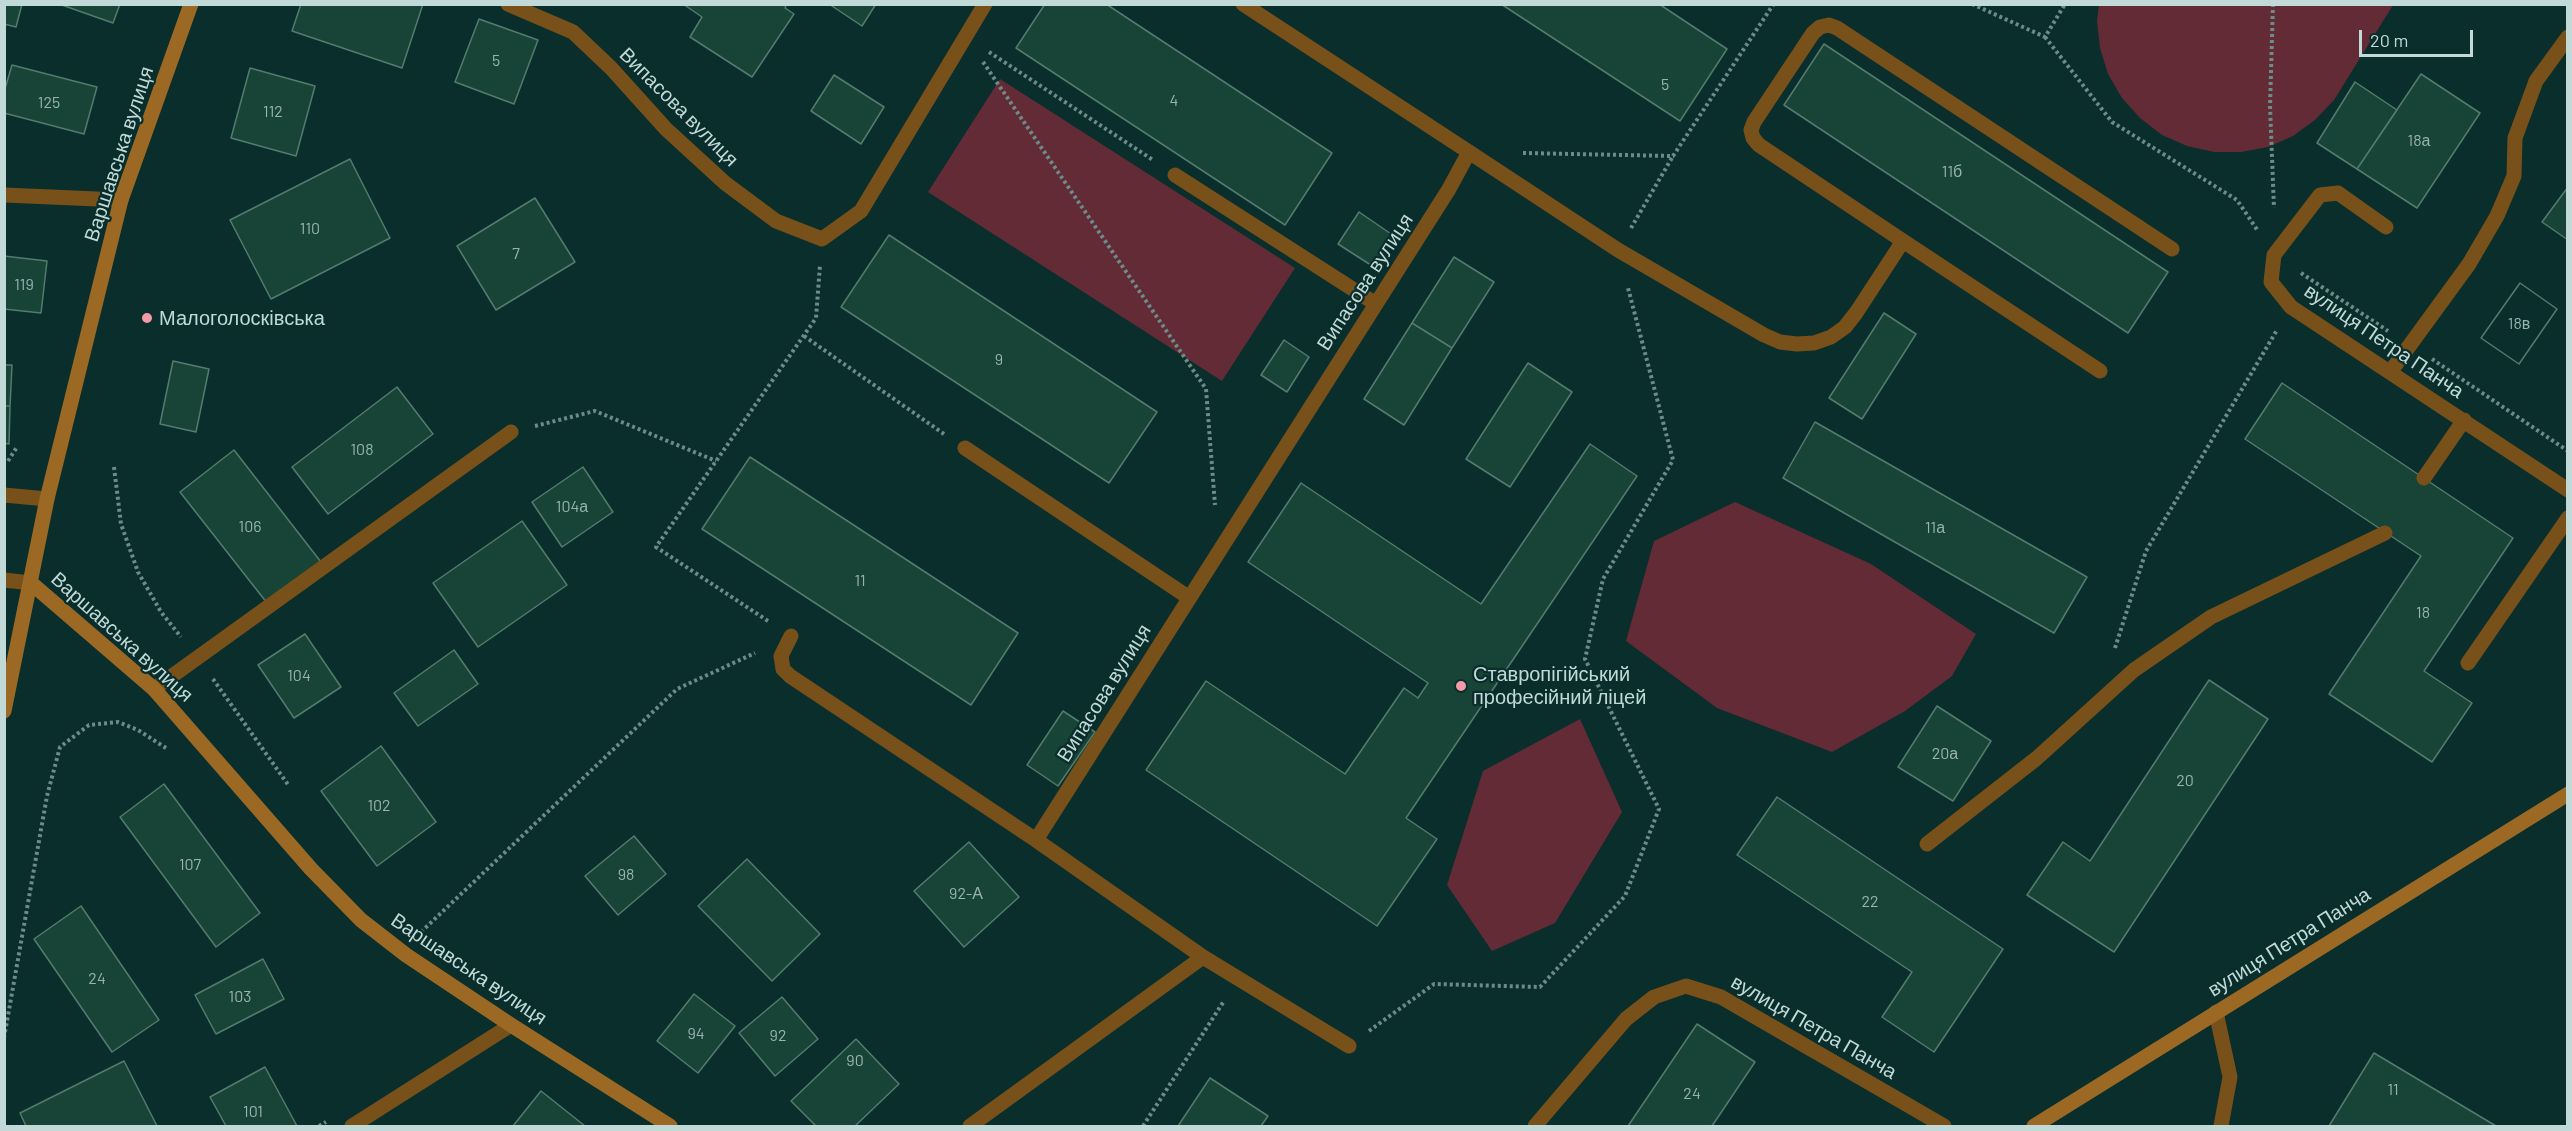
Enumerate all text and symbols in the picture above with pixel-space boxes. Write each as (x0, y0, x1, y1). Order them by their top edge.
scale bar (2362, 18, 2476, 56)
text: 20 m (2370, 29, 2408, 51)
street label: Випасова вулиця (615, 43, 743, 171)
house number: 5 (492, 51, 500, 71)
street label: Варшавська вулиця (79, 63, 159, 245)
house number: 5 (1661, 75, 1669, 95)
house number: 4 (1170, 91, 1178, 111)
house number: 125 (38, 93, 60, 113)
house number: 112 (263, 102, 283, 122)
house number: 18а (2408, 131, 2430, 151)
house number: 11б (1942, 162, 1962, 182)
street label: Випасова вулиця (1312, 209, 1418, 355)
house number: 110 (300, 219, 320, 239)
house number: 7 (512, 244, 520, 264)
house number: 119 (14, 275, 34, 295)
street label: вулиця Петра Панча (2300, 279, 2468, 403)
place label: Малоголосківська (159, 306, 325, 330)
marker: Малоголосківська (140, 311, 154, 325)
house number: 18в (2508, 314, 2530, 334)
house number: 9 (995, 350, 1003, 370)
house number: 108 (351, 440, 373, 460)
house number: 104а (556, 497, 588, 517)
house number: 106 (239, 517, 261, 537)
house number: 11а (1925, 518, 1945, 538)
street label: Варшавська вулиця (46, 567, 198, 707)
house number: 11 (854, 571, 866, 591)
house number: 18 (2416, 603, 2430, 623)
street label: Випасова вулиця (1052, 620, 1156, 766)
place label: Ставропігійський професійний ліцей (1473, 662, 1646, 709)
house number: 104 (287, 666, 311, 686)
marker: Ставропігійський професійний ліцей (1454, 679, 1468, 693)
house number: 20а (1932, 744, 1958, 764)
house number: 20 (2176, 771, 2194, 791)
house number: 102 (367, 796, 391, 816)
house number: 107 (179, 855, 201, 875)
house number: 98 (618, 865, 634, 885)
street label: вулиця Петра Панча (2203, 882, 2375, 1002)
house number: 92-А (949, 884, 983, 904)
house number: 22 (1861, 892, 1879, 912)
street label: Варшавська вулиця (387, 908, 551, 1030)
house number: 24 (88, 969, 106, 989)
street label: вулиця Петра Панча (1727, 970, 1901, 1084)
house number: 103 (229, 987, 251, 1007)
house number: 94 (687, 1024, 705, 1044)
house number: 92 (770, 1026, 786, 1046)
house number: 90 (846, 1051, 864, 1071)
house number: 11 (2387, 1080, 2399, 1100)
house number: 24 (1683, 1084, 1701, 1104)
house number: 101 (243, 1102, 263, 1122)

